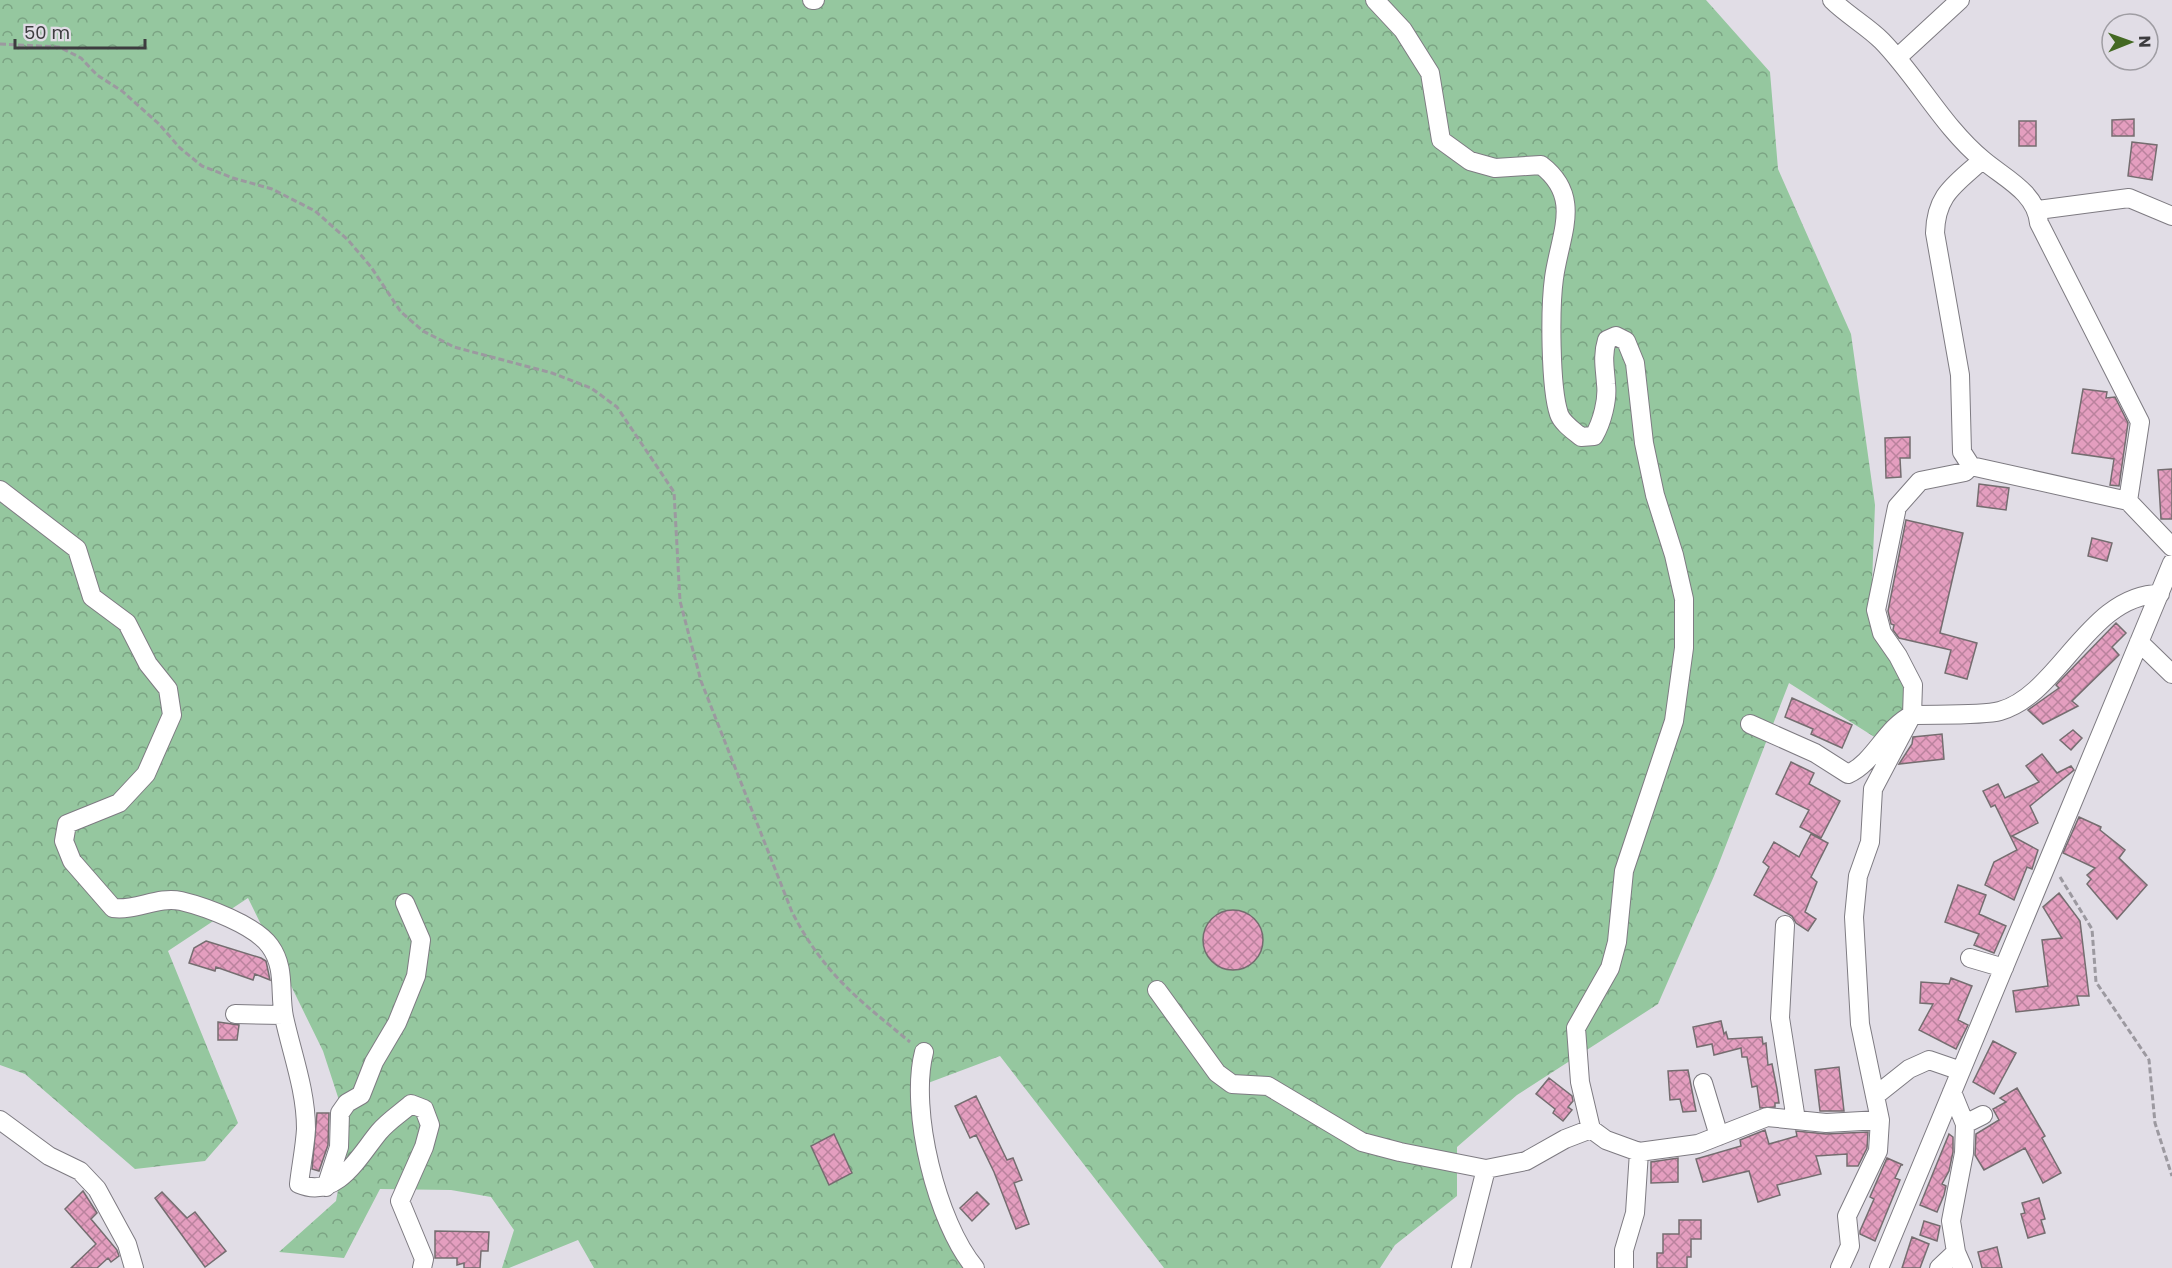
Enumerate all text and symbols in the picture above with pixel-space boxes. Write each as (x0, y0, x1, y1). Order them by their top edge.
scale bar (15, 12, 146, 50)
north arrow (2100, 12, 2160, 72)
text: 50 m (24, 20, 70, 45)
text: N (2133, 36, 2156, 48)

